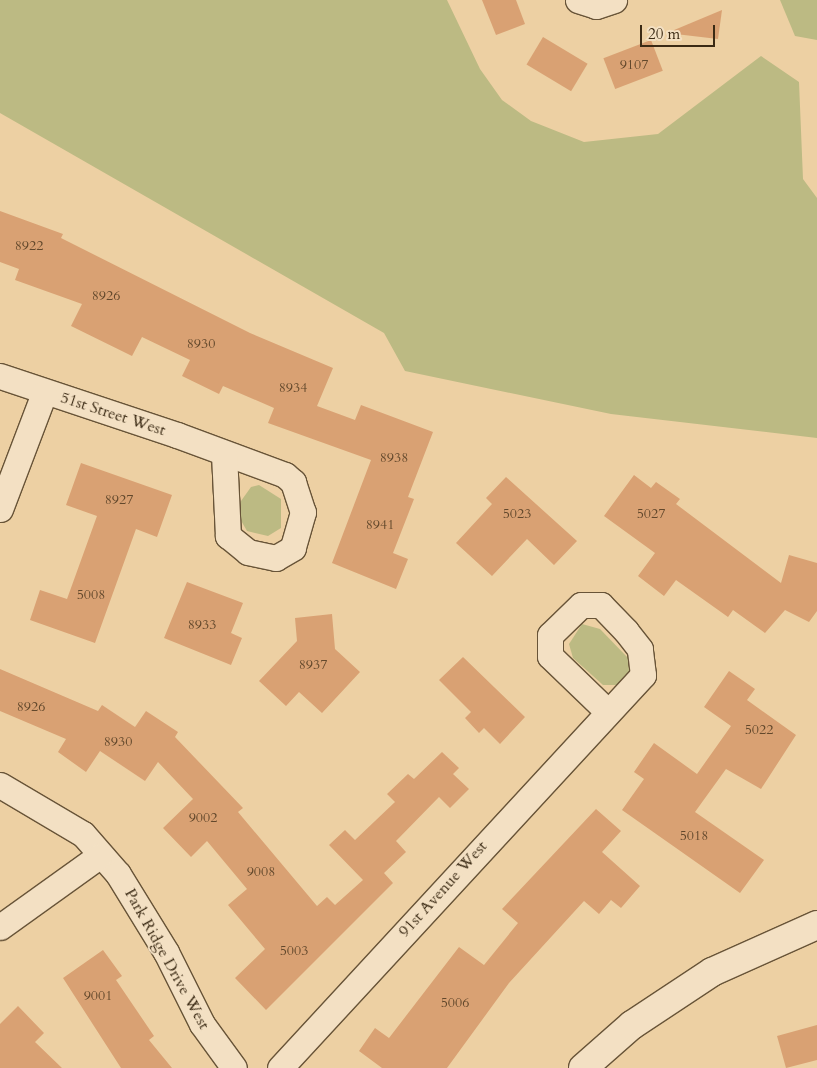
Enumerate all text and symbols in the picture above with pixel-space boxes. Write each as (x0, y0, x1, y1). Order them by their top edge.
scale bar (642, 15, 717, 47)
text: 20 m (648, 24, 680, 44)
house number: 9107 (620, 57, 648, 73)
house number: 8922 (15, 238, 43, 254)
house number: 8926 (92, 288, 120, 304)
house number: 8930 (187, 336, 215, 352)
house number: 8934 (279, 380, 307, 396)
street label: 51st Street West (58, 388, 168, 440)
house number: 8938 (380, 450, 408, 466)
house number: 8927 (105, 492, 133, 508)
house number: 5023 (503, 506, 531, 522)
house number: 5027 (637, 506, 665, 522)
house number: 8941 (366, 517, 394, 533)
house number: 5008 (77, 587, 105, 603)
house number: 8933 (188, 617, 216, 633)
house number: 8937 (299, 657, 327, 673)
house number: 8926 (17, 699, 45, 715)
house number: 5022 (745, 722, 773, 738)
house number: 8930 (104, 734, 132, 750)
house number: 9002 (189, 810, 217, 826)
house number: 5018 (680, 828, 708, 844)
street label: 91st Avenue West (395, 837, 491, 941)
house number: 9008 (247, 864, 275, 880)
street label: Park Ridge Drive West (120, 885, 214, 1033)
house number: 5003 (280, 943, 308, 959)
house number: 9001 (84, 988, 112, 1004)
house number: 5006 (441, 995, 469, 1011)

